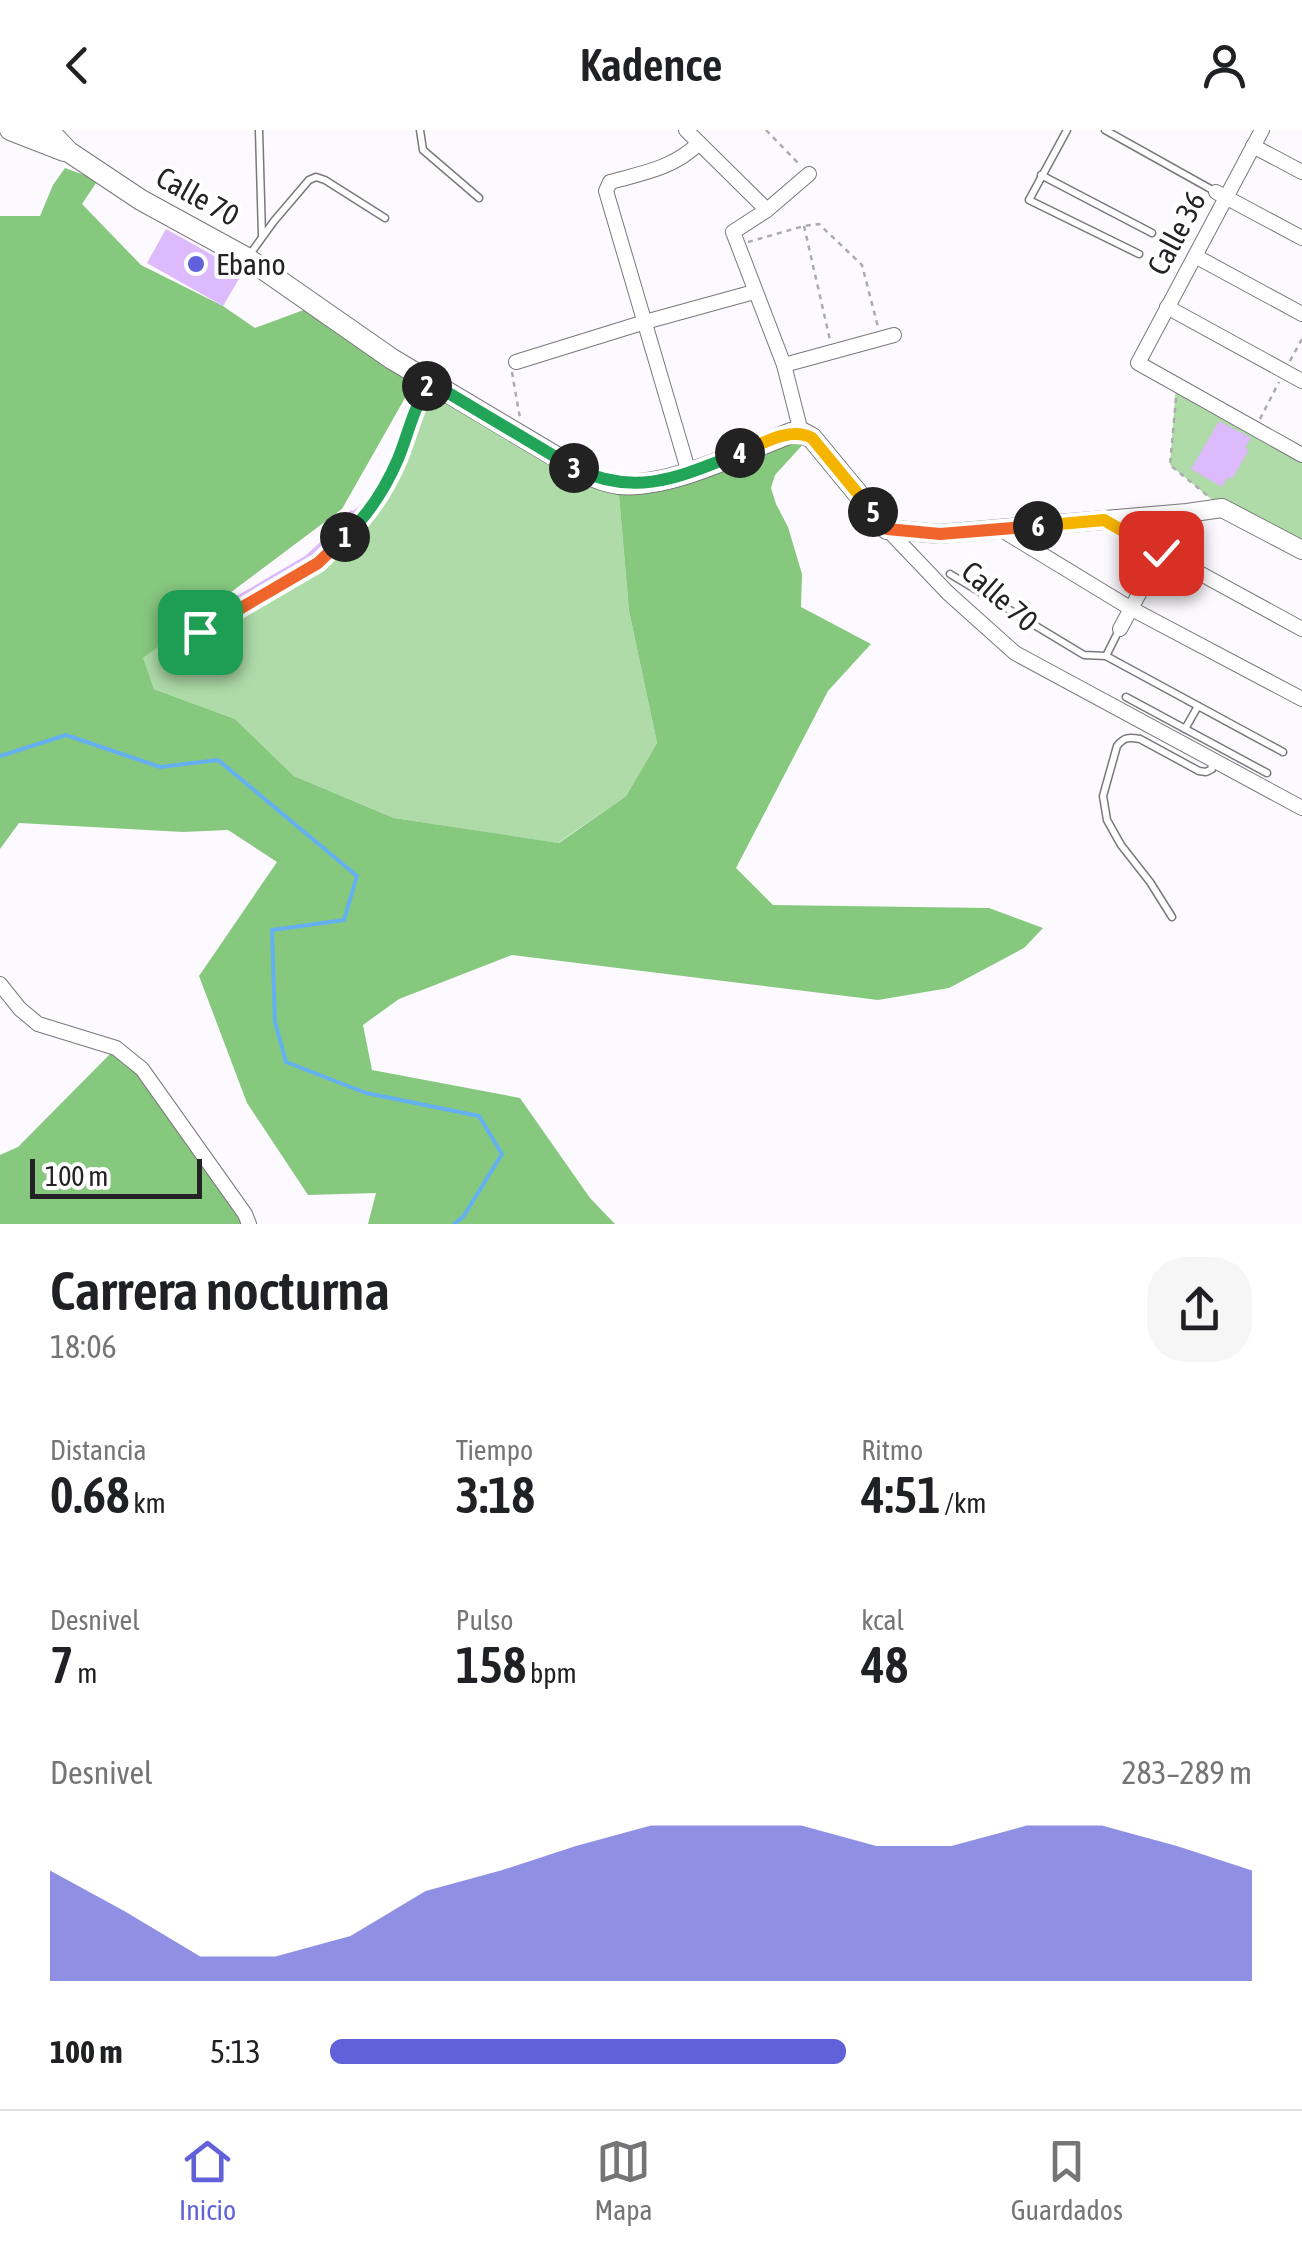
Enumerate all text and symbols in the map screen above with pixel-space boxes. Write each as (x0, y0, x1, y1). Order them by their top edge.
icon: back (50, 38, 105, 93)
icon: person (1197, 38, 1252, 93)
text: Kadence (580, 39, 722, 91)
street label: Calle 70 (151, 160, 245, 232)
street label: Calle 36 (1140, 186, 1212, 280)
place label: Ebano (216, 247, 286, 281)
marker: Ebano (185, 253, 207, 275)
pin: 2 (402, 361, 452, 411)
text: 2 (420, 370, 434, 402)
pin: 4 (715, 428, 765, 478)
text: 4 (733, 437, 747, 469)
pin: 3 (549, 443, 599, 493)
text: 3 (567, 452, 581, 484)
pin: 5 (848, 487, 898, 537)
text: 5 (866, 496, 880, 528)
pin: 6 (1013, 501, 1063, 551)
text: 6 (1031, 510, 1045, 542)
pin (1119, 511, 1204, 596)
pin: 1 (320, 512, 370, 562)
text: 1 (338, 521, 352, 553)
icon: check (1134, 526, 1189, 581)
street label: Calle 70 (955, 554, 1045, 638)
pin (158, 590, 243, 675)
icon: arrive (173, 605, 228, 660)
scale bar (30, 1154, 202, 1198)
text: 100 m (45, 1160, 108, 1192)
button: share (1147, 1257, 1252, 1362)
text: Carrera nocturna (50, 1259, 390, 1322)
text: 18:06 (50, 1328, 117, 1365)
text: Distancia (50, 1434, 147, 1466)
text: Tiempo (456, 1434, 533, 1466)
text: Ritmo (861, 1434, 923, 1466)
text: 0.68 (50, 1466, 129, 1524)
text: 3:18 (456, 1466, 535, 1524)
text: 4:51 (861, 1466, 941, 1524)
text: km (129, 1487, 166, 1519)
text: /km (941, 1487, 987, 1519)
text: Desnivel (50, 1604, 140, 1636)
text: Pulso (456, 1604, 513, 1636)
text: kcal (861, 1604, 904, 1636)
text: 7 (50, 1636, 74, 1694)
text: 158 (456, 1636, 526, 1694)
text: 48 (861, 1636, 908, 1694)
text: m (74, 1657, 98, 1689)
text: bpm (526, 1657, 577, 1689)
text: Desnivel (50, 1754, 153, 1791)
text: 283–289 m (1122, 1754, 1252, 1791)
text: 100 m (50, 2033, 123, 2070)
text: 5:13 (210, 2033, 261, 2070)
tab: Inicio (179, 2134, 236, 2226)
tab: Mapa (594, 2134, 652, 2226)
tab: Guardados (1011, 2134, 1123, 2226)

